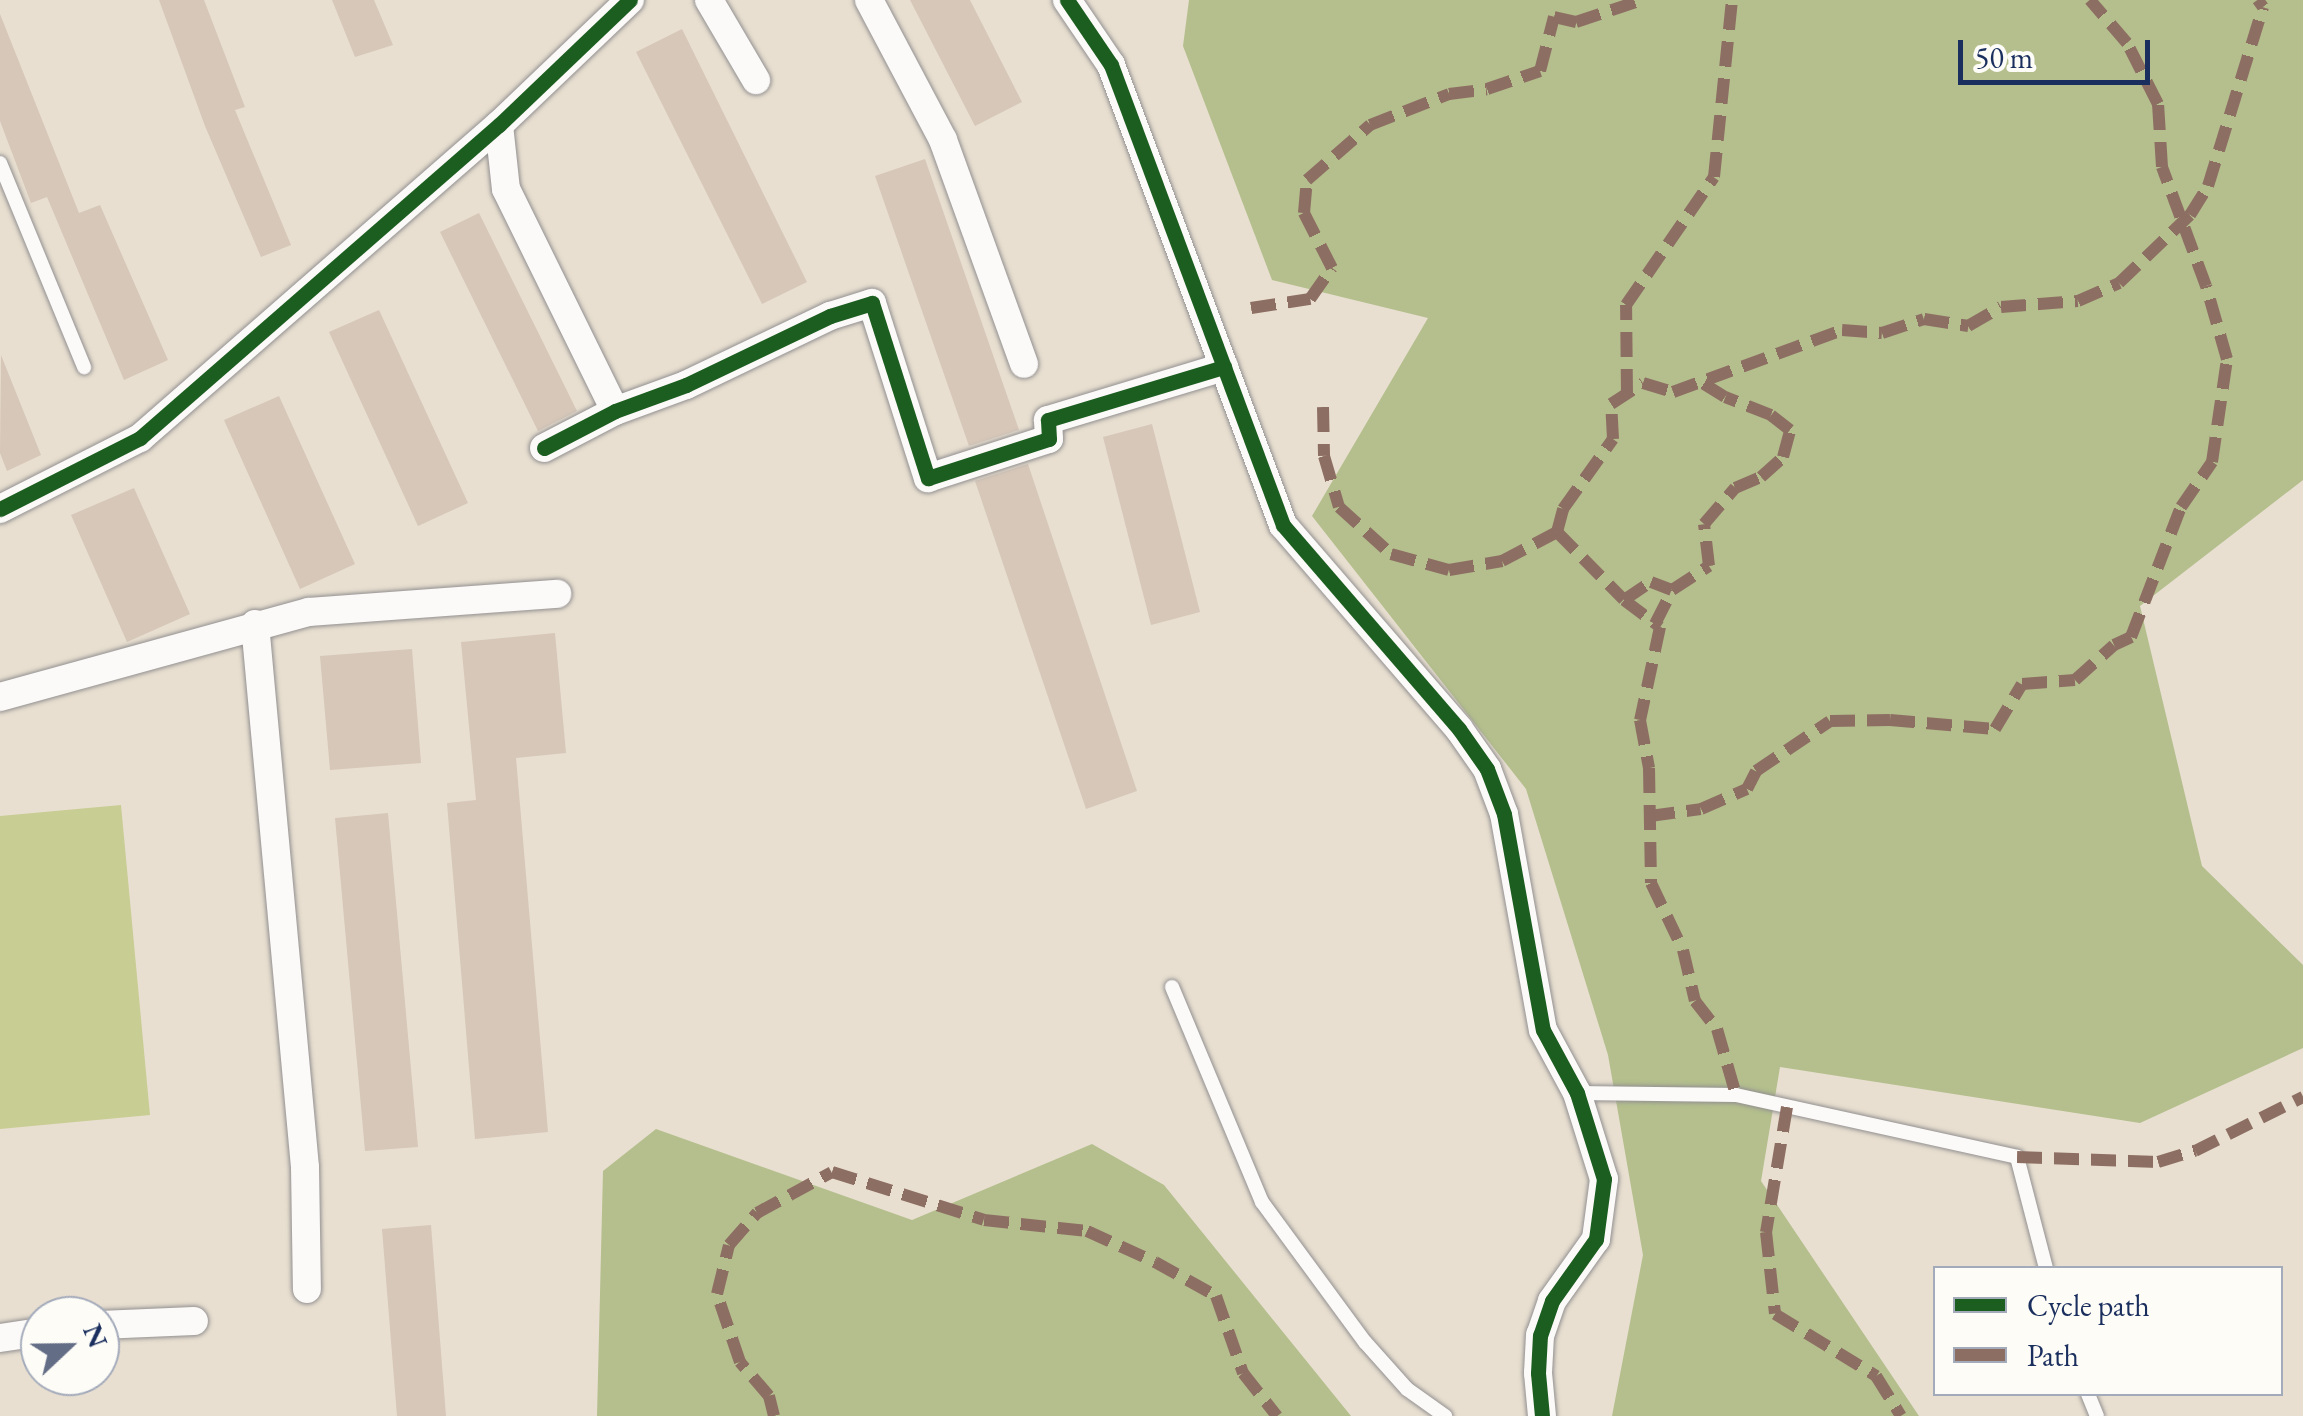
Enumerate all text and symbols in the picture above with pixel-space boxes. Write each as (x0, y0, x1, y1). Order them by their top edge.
scale bar (1963, 20, 2156, 82)
text: 50 m (1975, 38, 2033, 77)
legend (1933, 1266, 2283, 1396)
text: Cycle path (2027, 1286, 2150, 1325)
north arrow (20, 1296, 120, 1396)
text: N (75, 1318, 117, 1353)
text: Path (2027, 1336, 2079, 1375)

